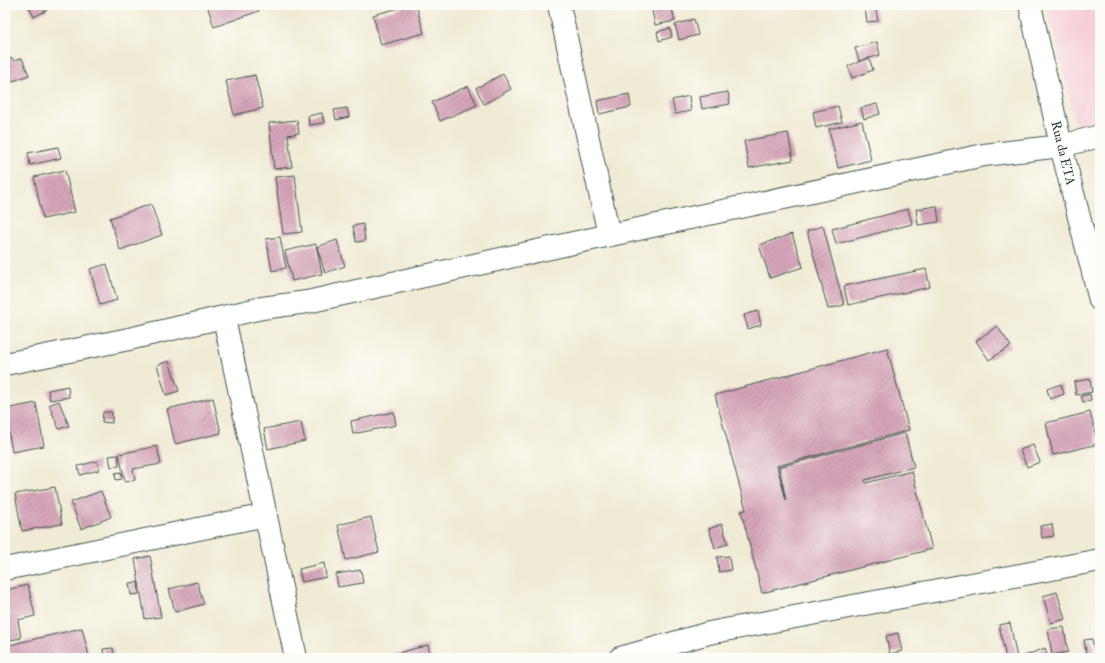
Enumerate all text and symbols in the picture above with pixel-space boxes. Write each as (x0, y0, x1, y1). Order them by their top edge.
street label: Rua da ETA (1047, 119, 1079, 187)

